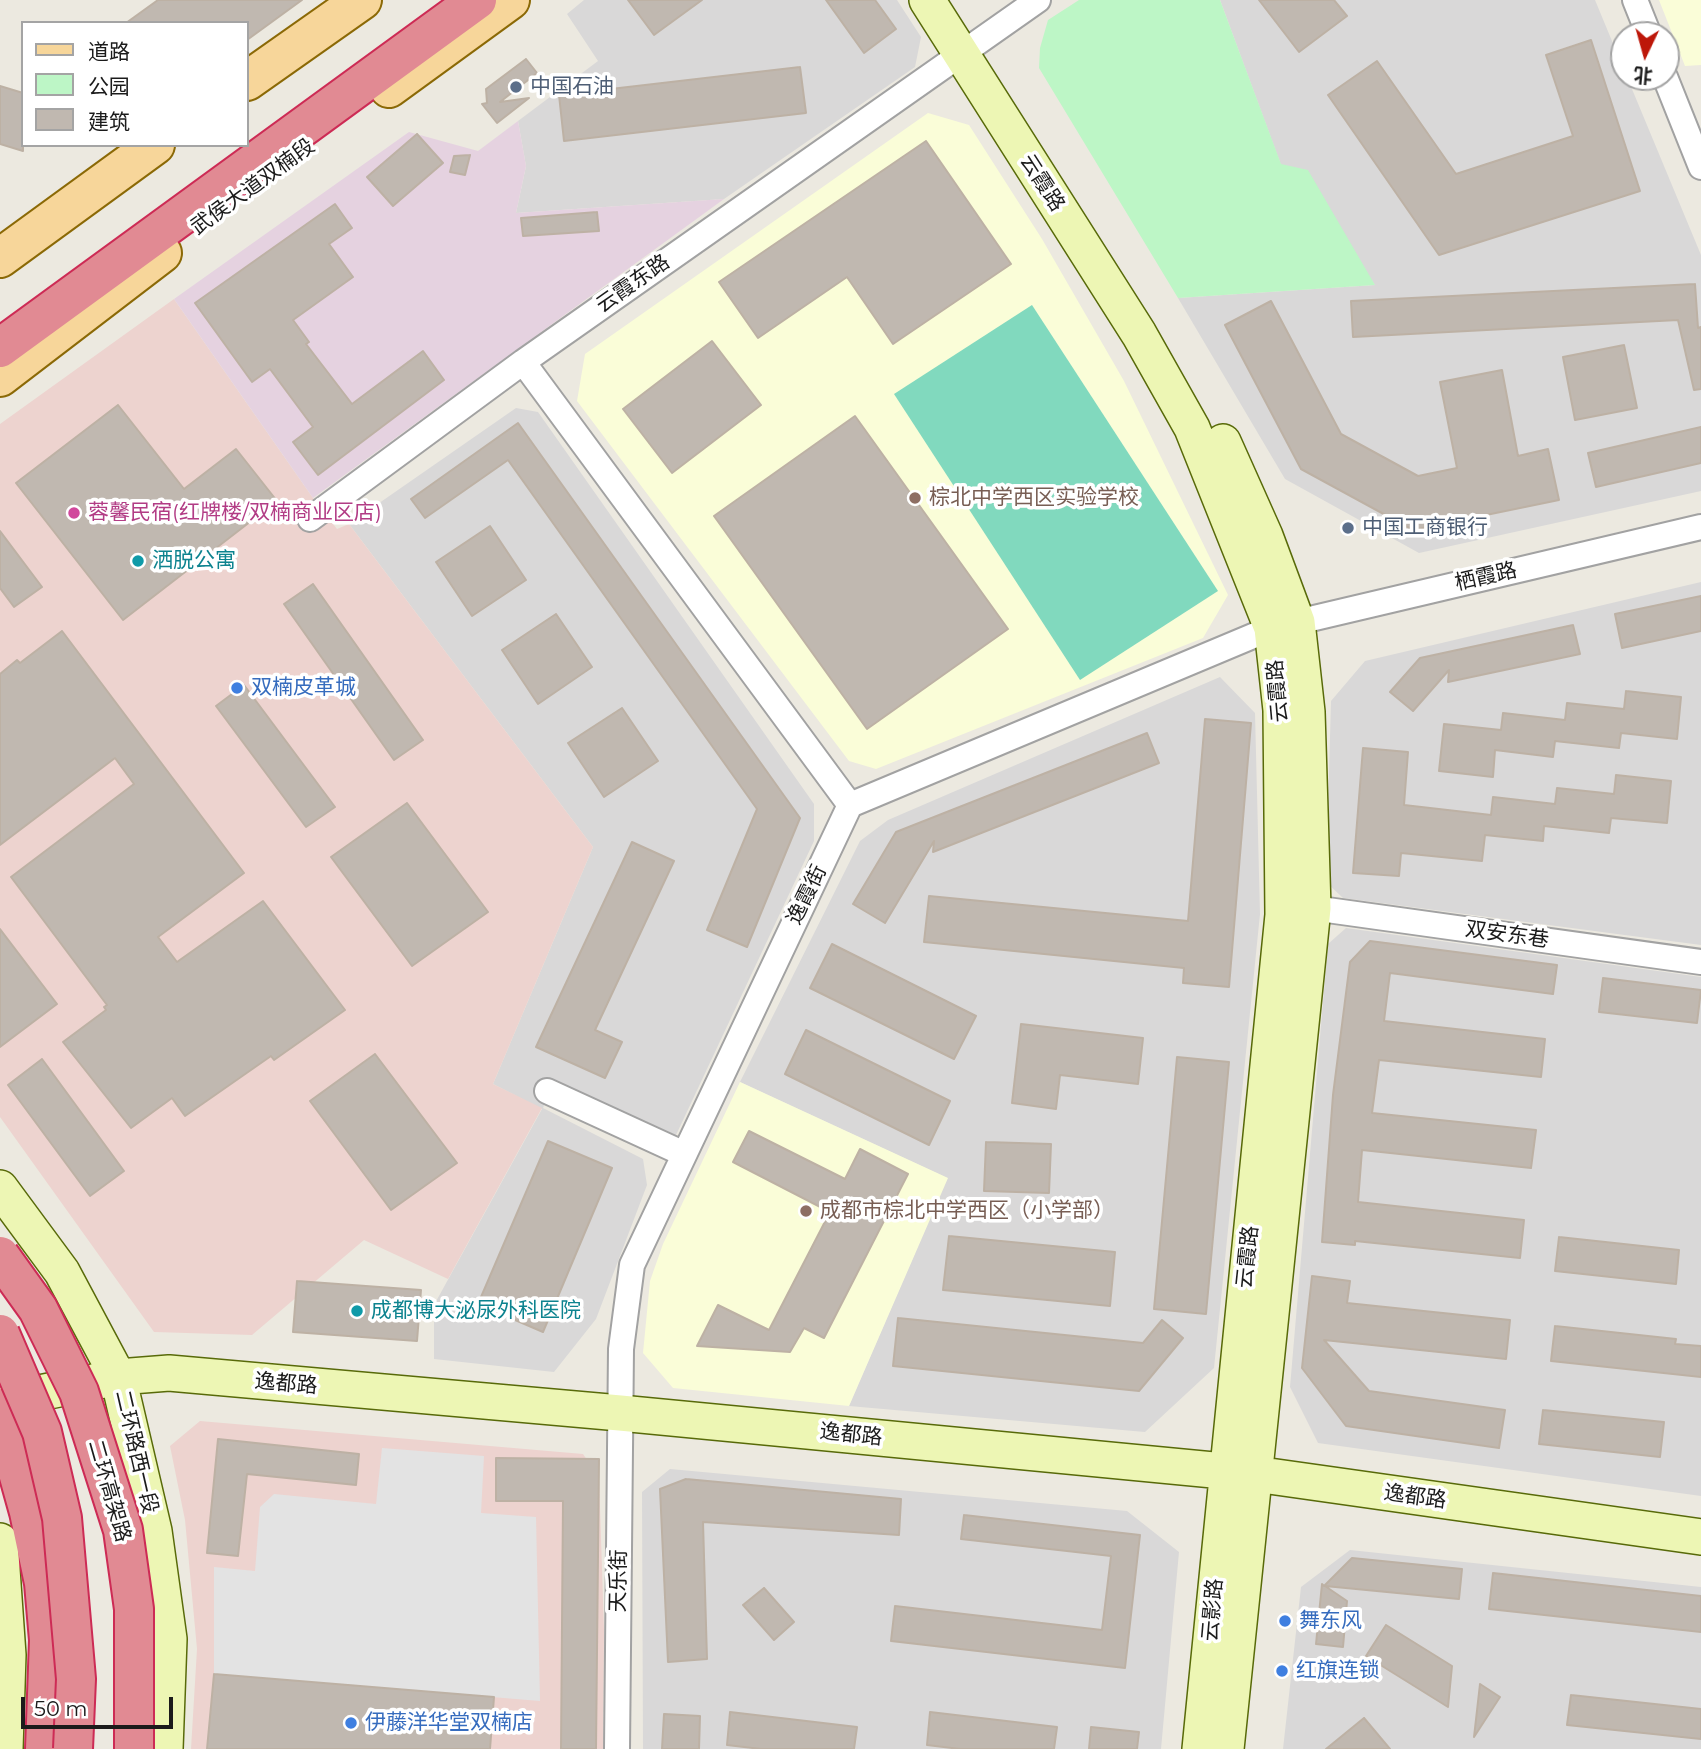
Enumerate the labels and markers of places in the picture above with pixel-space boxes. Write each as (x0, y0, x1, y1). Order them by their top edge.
place label: 中国石油 (530, 74, 614, 100)
marker: 中国石油 (508, 79, 524, 95)
place label: 棕北中学西区实验学校 (929, 485, 1139, 511)
marker: 棕北中学西区实验学校 (907, 490, 923, 506)
place label: 蓉馨民宿(红牌楼/双楠商业区店) (88, 500, 382, 526)
marker: 蓉馨民宿(红牌楼/双楠商业区店) (66, 505, 82, 521)
place label: 中国工商银行 (1362, 515, 1488, 541)
marker: 中国工商银行 (1340, 520, 1356, 536)
place label: 洒脱公寓 (152, 548, 236, 574)
marker: 洒脱公寓 (130, 553, 146, 569)
place label: 双楠皮革城 (251, 675, 356, 701)
marker: 双楠皮革城 (229, 680, 245, 696)
place label: 成都市棕北中学西区（小学部） (820, 1198, 1114, 1224)
marker: 成都市棕北中学西区（小学部） (798, 1203, 814, 1219)
place label: 成都博大泌尿外科医院 (371, 1298, 581, 1324)
marker: 成都博大泌尿外科医院 (349, 1303, 365, 1319)
place label: 舞东风 (1299, 1608, 1362, 1634)
marker: 舞东风 (1277, 1613, 1293, 1629)
place label: 红旗连锁 (1296, 1658, 1380, 1684)
marker: 红旗连锁 (1274, 1663, 1290, 1679)
place label: 伊藤洋华堂双楠店 (365, 1710, 533, 1736)
marker: 伊藤洋华堂双楠店 (343, 1715, 359, 1731)

